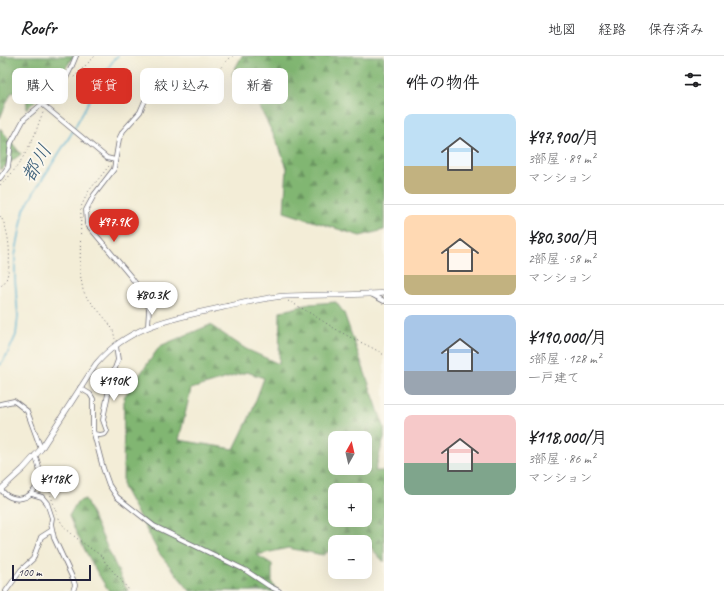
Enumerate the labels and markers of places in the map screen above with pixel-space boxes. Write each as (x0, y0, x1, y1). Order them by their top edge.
pin: ¥97.9K (81, 209, 147, 243)
pin: ¥80.3K (119, 282, 185, 316)
pin: ¥190K (86, 368, 142, 402)
pin: ¥118K (27, 466, 83, 500)

